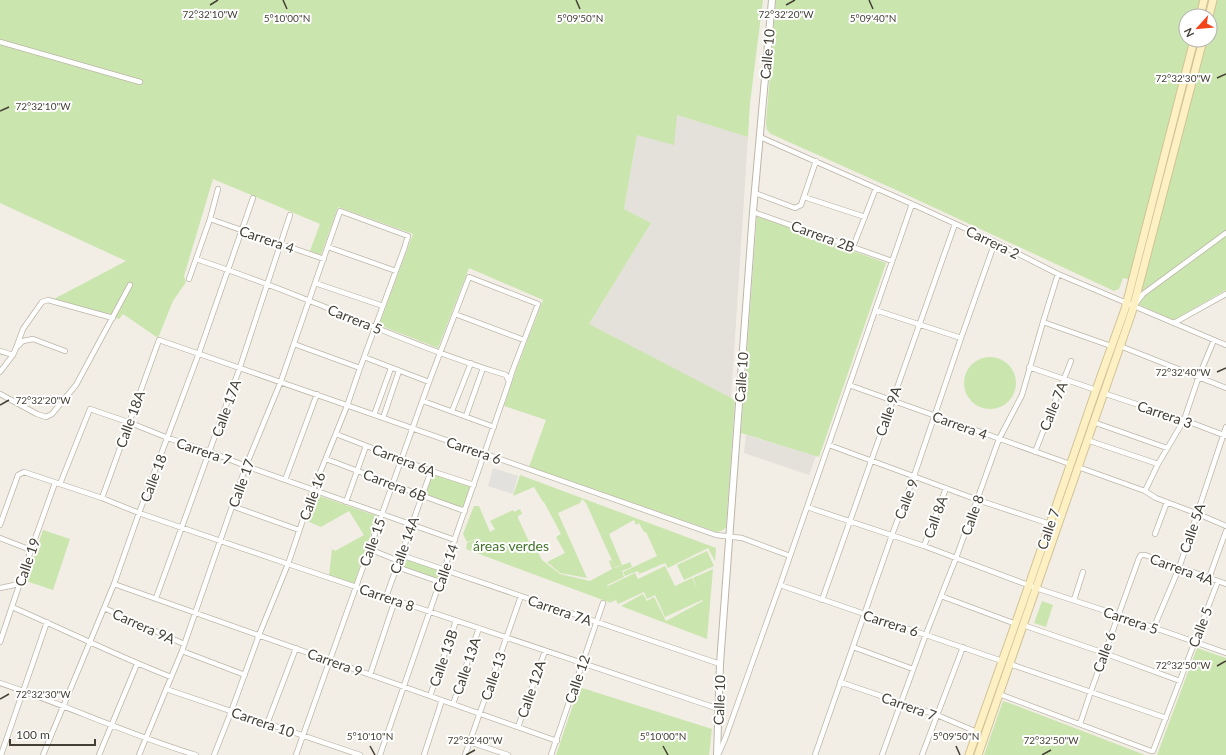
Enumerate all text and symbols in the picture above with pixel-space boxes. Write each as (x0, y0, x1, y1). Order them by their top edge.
text: 72°32'10"W (182, 8, 238, 20)
text: 72°32'20"W (758, 8, 814, 20)
north arrow (1178, 8, 1218, 48)
text: 5°10'00"N (264, 12, 310, 24)
text: 5°09'50"N (557, 12, 603, 24)
text: 5°09'40"N (850, 12, 896, 24)
text: N (1181, 26, 1196, 39)
street label: Calle 10 (756, 28, 778, 80)
text: 72°32'30"W (1155, 72, 1211, 84)
text: 72°32'10"W (15, 100, 71, 112)
street label: Carrera 2B (789, 217, 857, 255)
street label: Carrera 4 (237, 222, 297, 256)
street label: Carrera 2 (964, 222, 1022, 262)
street label: Carrera 5 (325, 300, 385, 338)
street label: Calle 10 (731, 351, 751, 403)
text: 72°32'40"W (1155, 366, 1211, 378)
street label: Calle 17A (208, 377, 244, 439)
street label: Calle 7A (1035, 378, 1071, 433)
street label: Calle 9A (872, 383, 905, 438)
street label: Calle 18A (112, 388, 148, 450)
text: 72°32'20"W (15, 394, 71, 406)
street label: Carrera 3 (1135, 397, 1195, 431)
street label: Carrera 4 (930, 407, 990, 443)
street label: Carrera 6 (444, 433, 504, 467)
street label: Carrera 7 (174, 434, 234, 468)
street label: Carrera 6A (370, 440, 439, 480)
street label: Calle 18 (136, 452, 170, 504)
street label: Calle 17 (224, 457, 258, 509)
street label: Carrera 6B (361, 465, 429, 505)
street label: Calle 16 (295, 470, 329, 522)
street label: Calle 9 (891, 476, 921, 522)
street label: Calle 8 (957, 492, 987, 538)
street label: Call 8A (919, 493, 951, 541)
street label: Calle 5A (1176, 500, 1209, 555)
street label: Calle 7 (1033, 506, 1063, 552)
street label: Calle 14A (386, 514, 422, 576)
street label: Calle 15 (355, 516, 389, 568)
street label: Calle 19 (11, 536, 43, 588)
park label: áreas verdes (473, 537, 549, 554)
street label: Calle 14 (429, 542, 461, 594)
street label: Carrera 4A (1148, 550, 1217, 589)
street label: Carrera 8 (357, 580, 417, 614)
street label: Carrera 7A (526, 591, 595, 629)
street label: Carrera 5 (1101, 603, 1161, 637)
street label: Calle 5 (1185, 604, 1215, 650)
street label: Carrera 9A (110, 605, 178, 648)
street label: Carrera 6 (861, 606, 921, 640)
street label: Calle 13B (425, 627, 461, 689)
street label: Calle 6 (1089, 629, 1119, 675)
street label: Calle 13A (448, 635, 484, 697)
street label: Carrera 9 (305, 644, 365, 680)
street label: Calle 13 (477, 650, 509, 702)
street label: Calle 12 (561, 653, 593, 705)
street label: Calle 12A (513, 658, 549, 720)
text: 72°32'50"W (1155, 659, 1211, 671)
street label: Calle 10 (710, 675, 728, 725)
text: 72°32'30"W (15, 688, 71, 700)
street label: Carrera 7 (879, 688, 939, 724)
street label: Carrera 10 (229, 703, 297, 741)
scale bar (10, 721, 95, 747)
text: 100 m (16, 727, 50, 742)
text: 5°10'10"N (347, 730, 393, 742)
text: 5°10'00"N (640, 730, 686, 742)
text: 5°09'50"N (933, 730, 979, 742)
text: 72°32'40"W (447, 734, 503, 746)
text: 72°32'50"W (1023, 734, 1079, 746)

